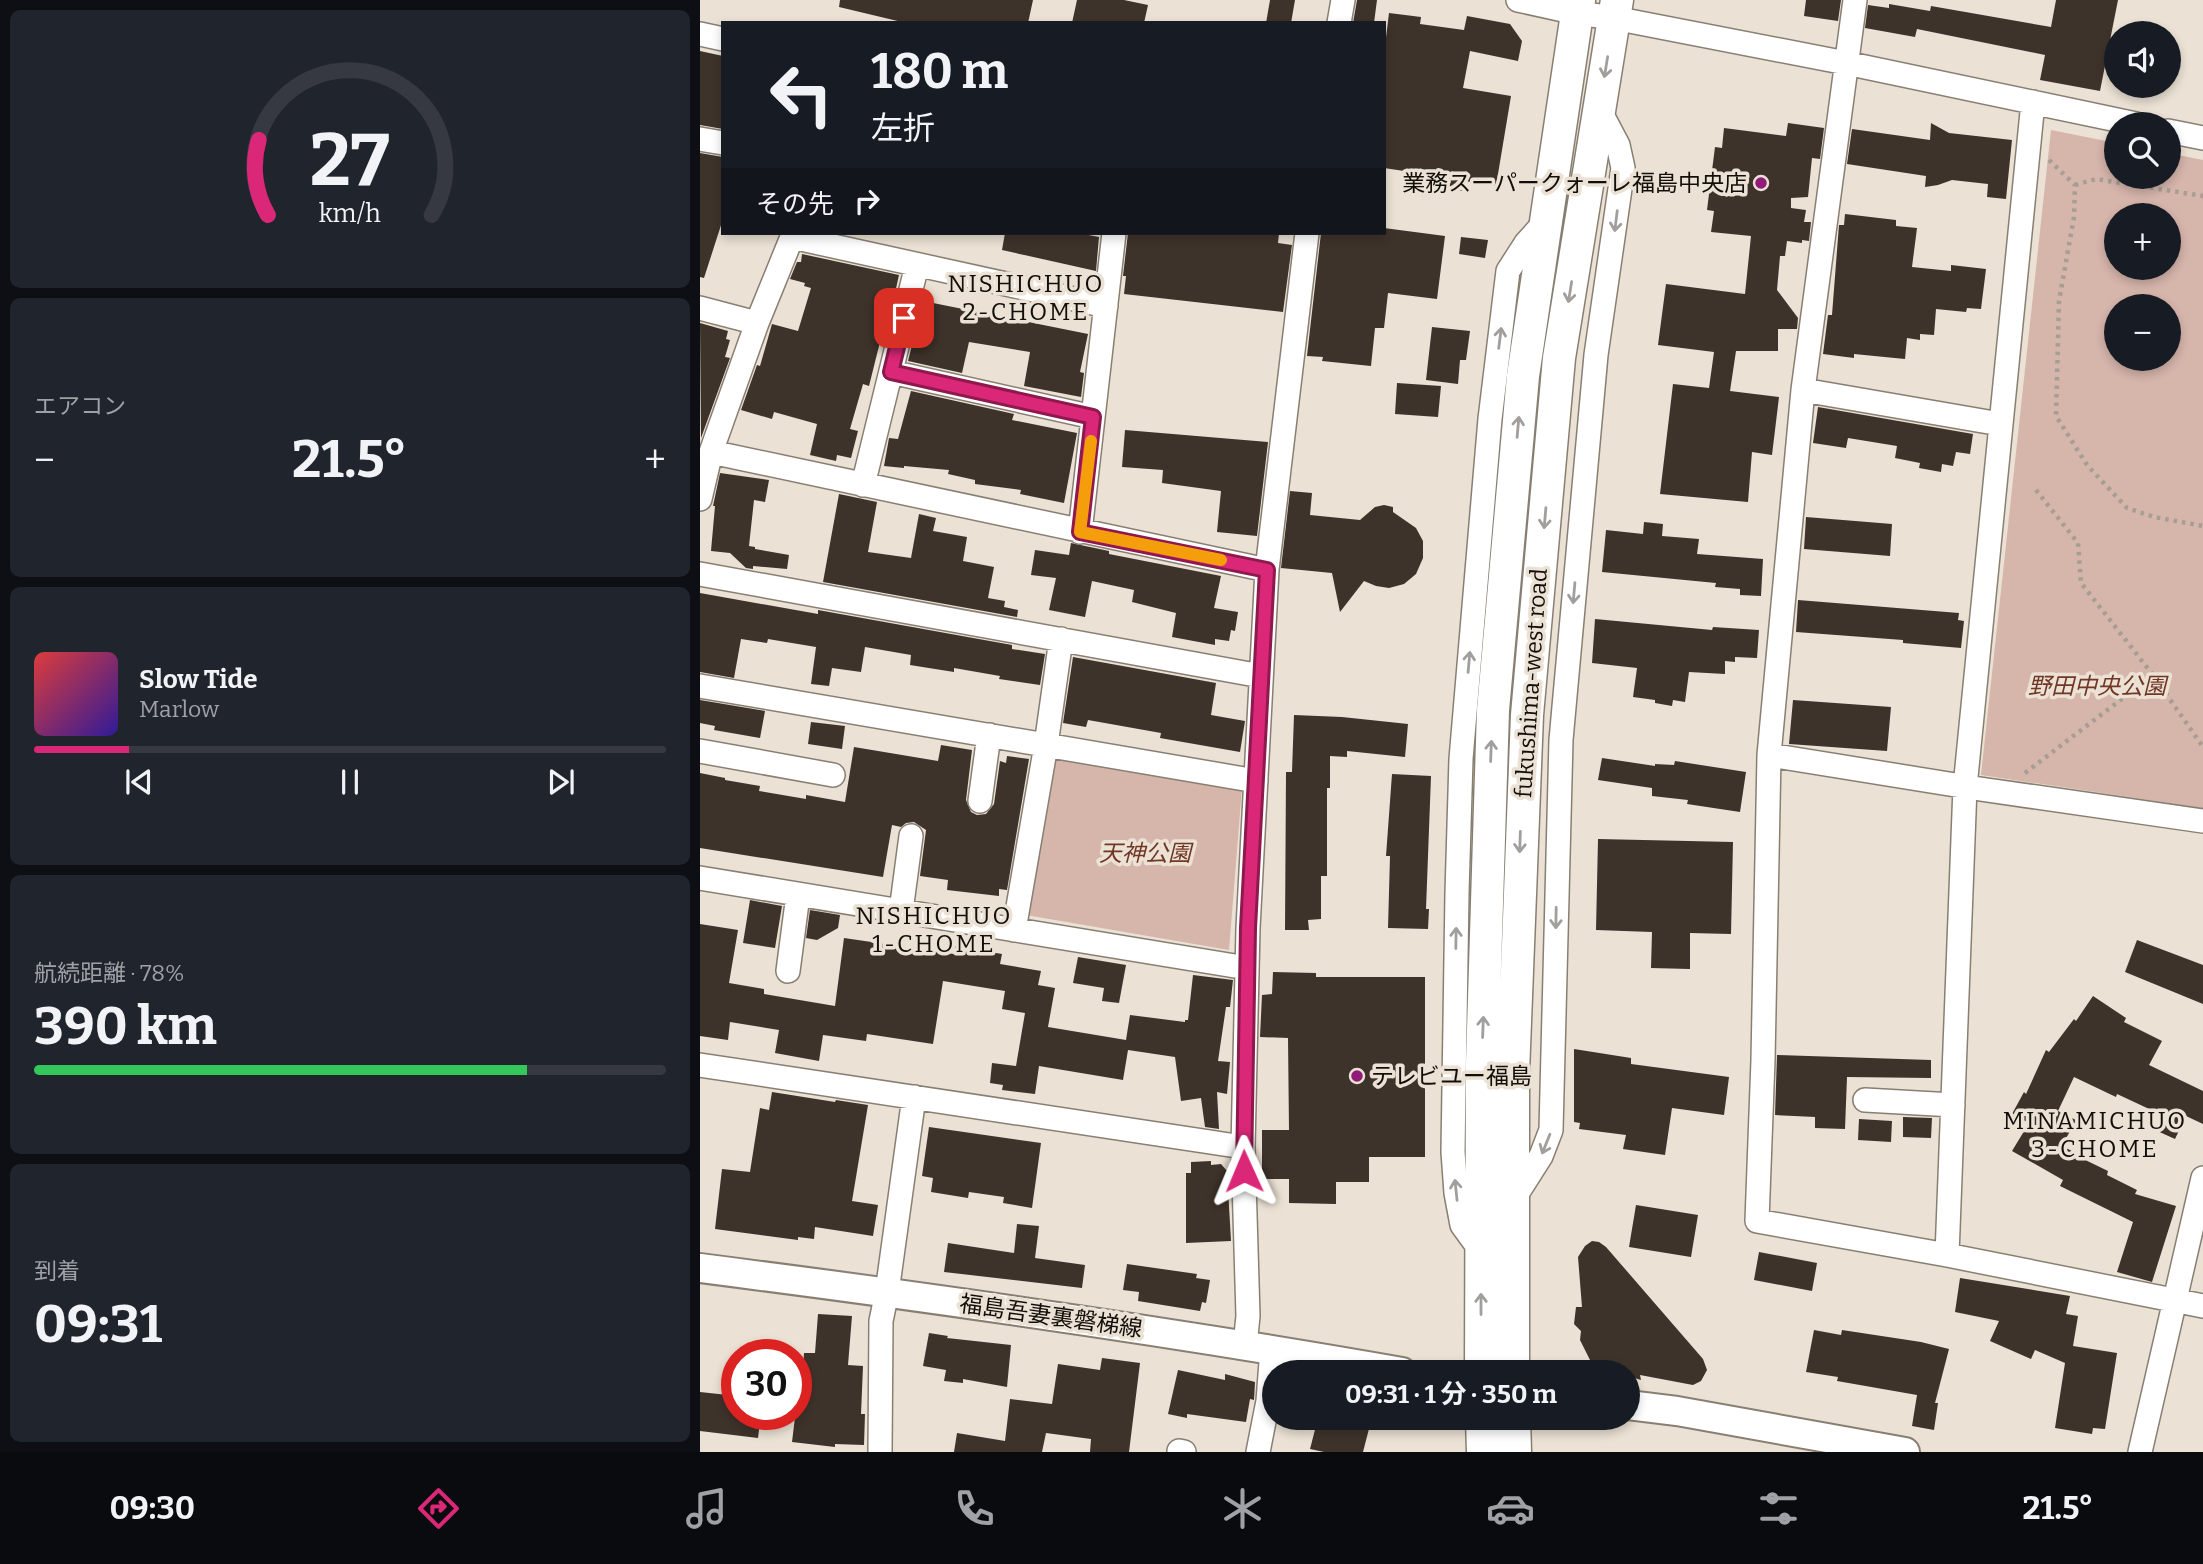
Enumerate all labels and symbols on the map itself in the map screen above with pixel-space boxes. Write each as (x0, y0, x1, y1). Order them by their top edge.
one-way arrow (1599, 55, 1612, 78)
place label: 業務スーパークォーレ福島中央店 (1402, 169, 1747, 197)
marker: 業務スーパークォーレ福島中央店 (1753, 175, 1769, 191)
one-way arrow (1610, 209, 1623, 232)
district label: NISHICHUO 2-CHOME (948, 270, 1104, 326)
one-way arrow (1563, 280, 1576, 303)
pin (874, 288, 934, 348)
one-way arrow (1493, 327, 1506, 350)
one-way arrow (1512, 416, 1525, 438)
one-way arrow (1538, 506, 1551, 529)
street label: fukushima-west road (1509, 567, 1553, 799)
one-way arrow (1567, 581, 1580, 604)
one-way arrow (1463, 651, 1476, 674)
park label: 野田中央公園 (2028, 672, 2169, 700)
one-way arrow (1485, 740, 1498, 763)
one-way arrow (1514, 831, 1527, 854)
park label: 天神公園 (1099, 839, 1194, 867)
district label: NISHICHUO 1-CHOME (856, 902, 1012, 958)
one-way arrow (1549, 906, 1563, 929)
one-way arrow (1449, 927, 1463, 950)
one-way arrow (1476, 1016, 1489, 1039)
place label: テレビユー福島 (1371, 1062, 1532, 1090)
marker: テレビユー福島 (1349, 1068, 1365, 1084)
district label: MINAMICHUO 3-CHOME (2003, 1107, 2187, 1163)
one-way arrow (1538, 1133, 1551, 1155)
position arrow (1207, 1134, 1281, 1208)
one-way arrow (1449, 1179, 1462, 1202)
street label: 福島吾妻裏磐梯線 (958, 1289, 1144, 1343)
one-way arrow (1474, 1293, 1488, 1316)
speed limit sign: 30 (721, 1339, 812, 1430)

